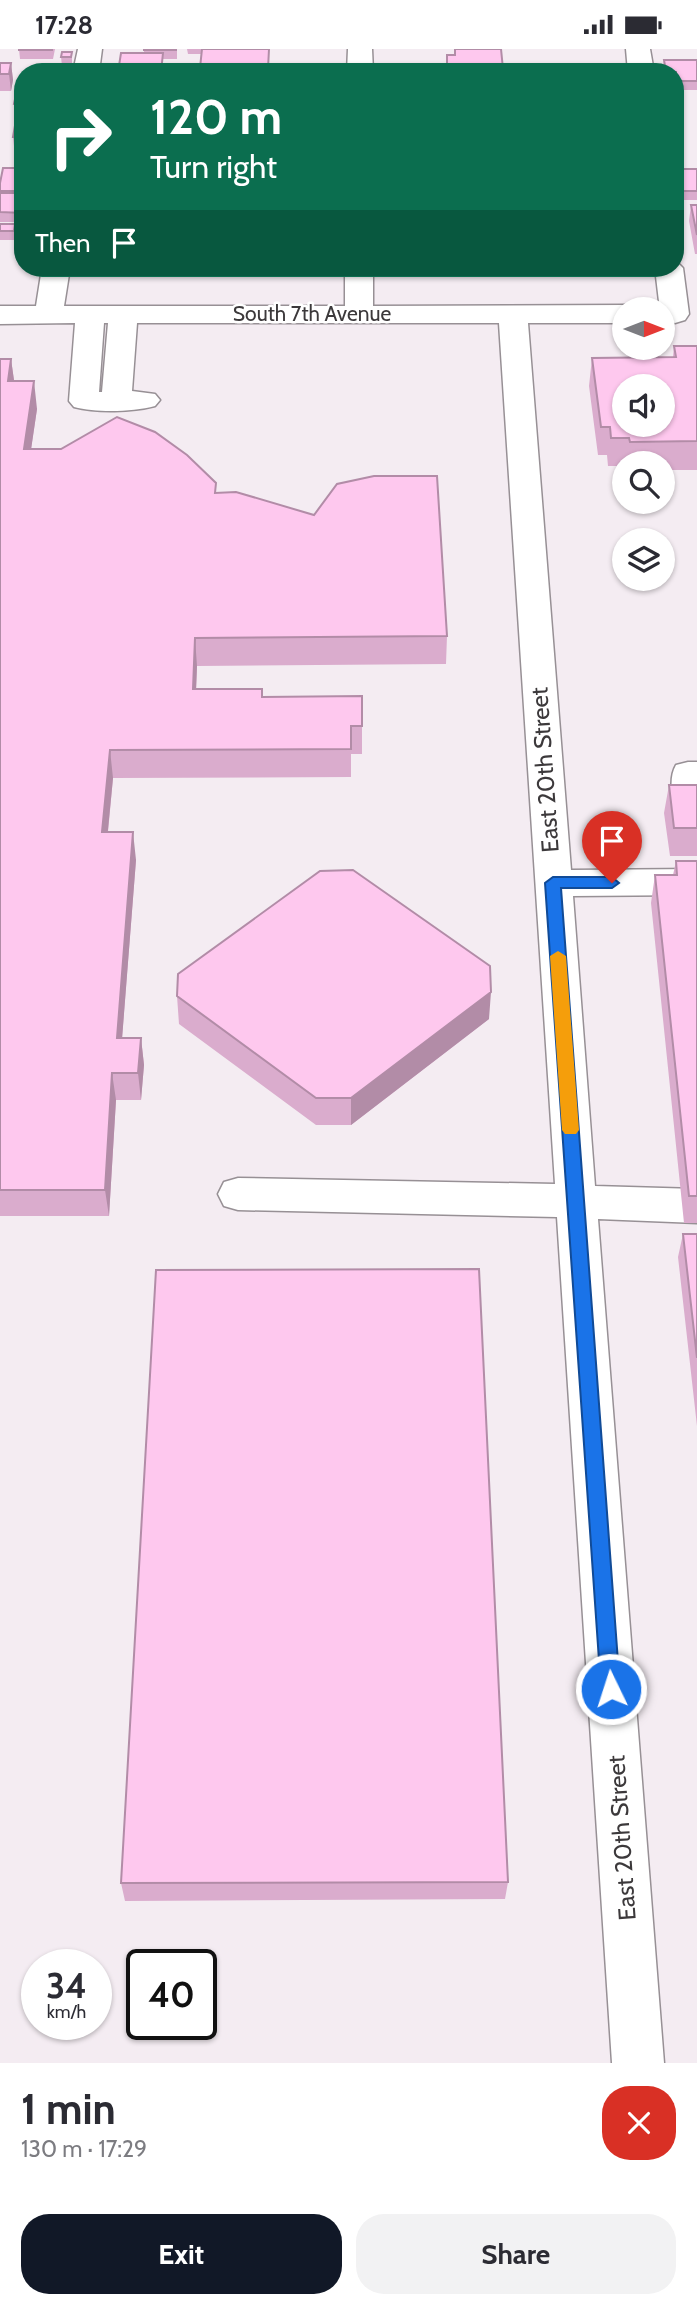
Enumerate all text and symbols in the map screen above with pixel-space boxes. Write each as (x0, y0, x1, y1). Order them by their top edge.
text: 17:28 (35, 9, 93, 41)
text: 120 m (150, 87, 282, 146)
icon: right (35, 91, 126, 182)
text: Turn right (150, 147, 277, 186)
icon: arrive (105, 224, 143, 262)
text: Then (35, 227, 91, 259)
north arrow (612, 297, 676, 361)
map controls (612, 297, 675, 591)
street label: South 7th Avenue (233, 301, 391, 326)
button: sound (612, 374, 675, 437)
button: search (612, 451, 675, 514)
button: layers (612, 528, 675, 591)
street label: East 20th Street (524, 686, 565, 854)
pin (582, 811, 642, 883)
icon: arrive (593, 822, 631, 860)
position arrow (574, 1652, 648, 1726)
street label: East 20th Street (601, 1754, 642, 1922)
speed limit sign: 40 (126, 1949, 217, 2040)
text: 34 (46, 1964, 87, 2007)
text: km/h (47, 2001, 86, 2023)
text: 1 min (21, 2083, 116, 2135)
button: close (602, 2086, 676, 2160)
text: 130 m · 17:29 (21, 2135, 147, 2163)
button: Exit (21, 2214, 342, 2294)
button: Share (356, 2214, 676, 2294)

